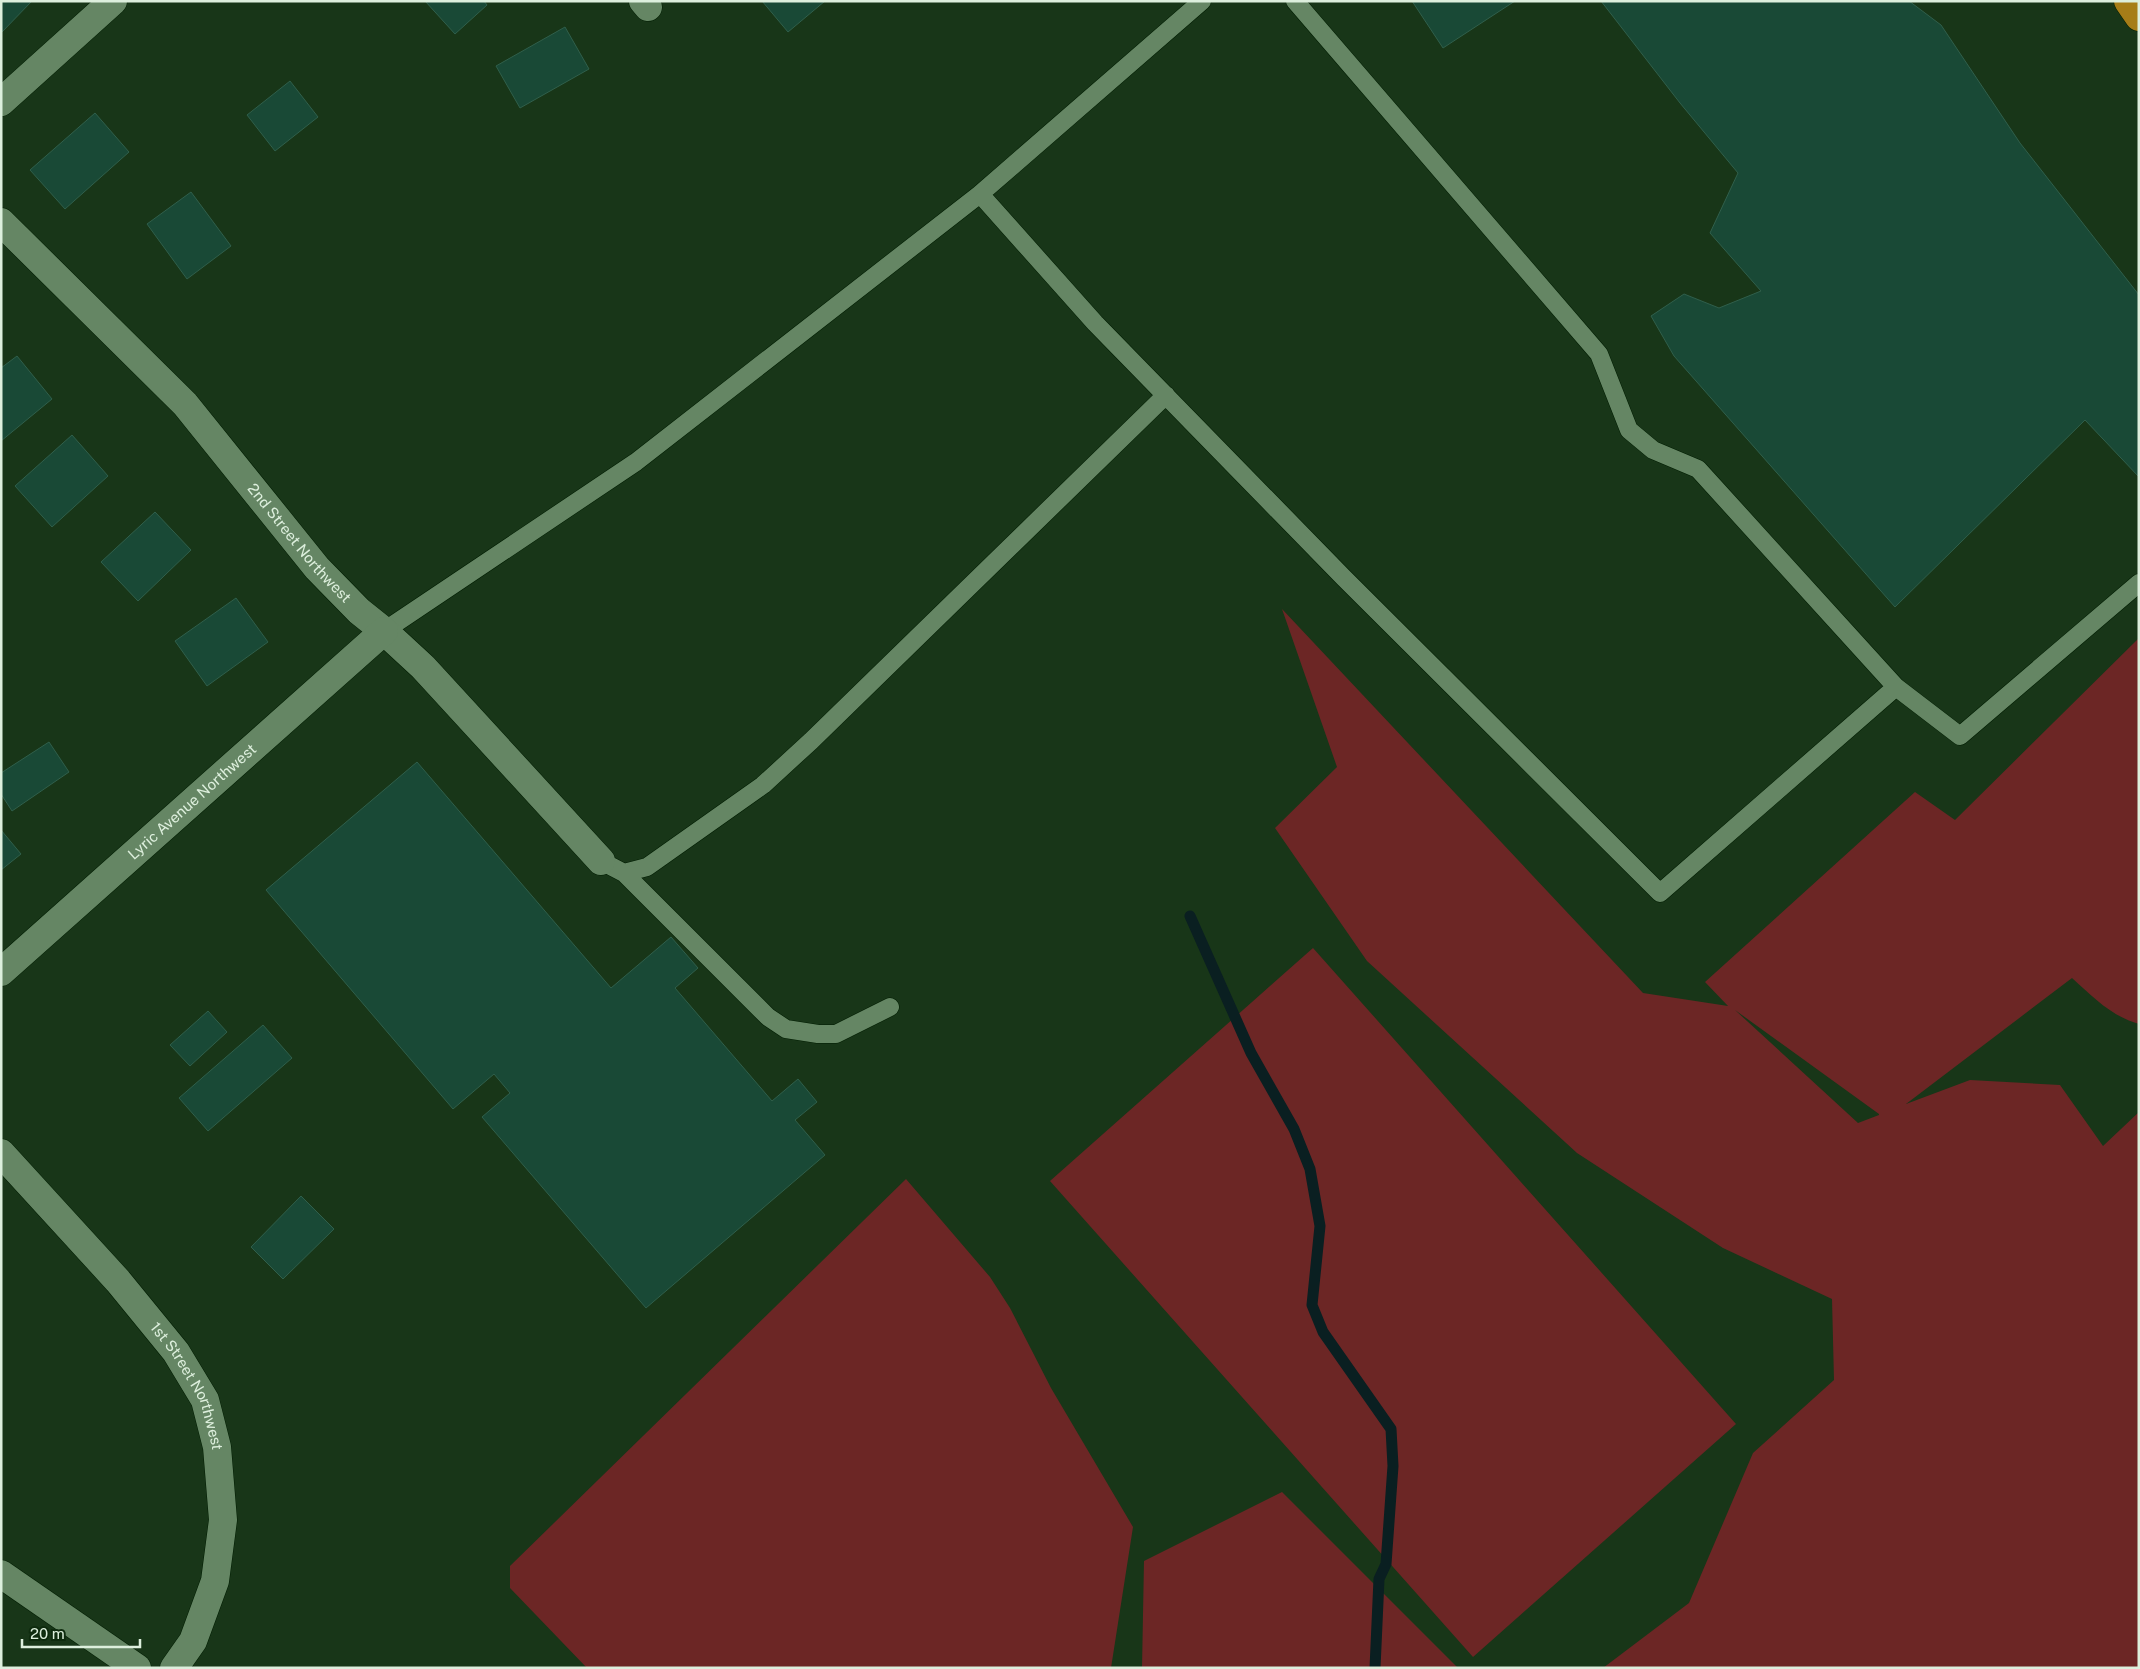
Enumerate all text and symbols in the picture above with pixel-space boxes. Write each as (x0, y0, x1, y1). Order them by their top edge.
street label: 2nd Street Northwest (245, 480, 355, 606)
street label: Lyric Avenue Northwest (124, 740, 259, 863)
street label: 1st Street Northwest (147, 1319, 226, 1451)
scale bar (22, 1616, 140, 1648)
text: 20 m (30, 1625, 65, 1642)

